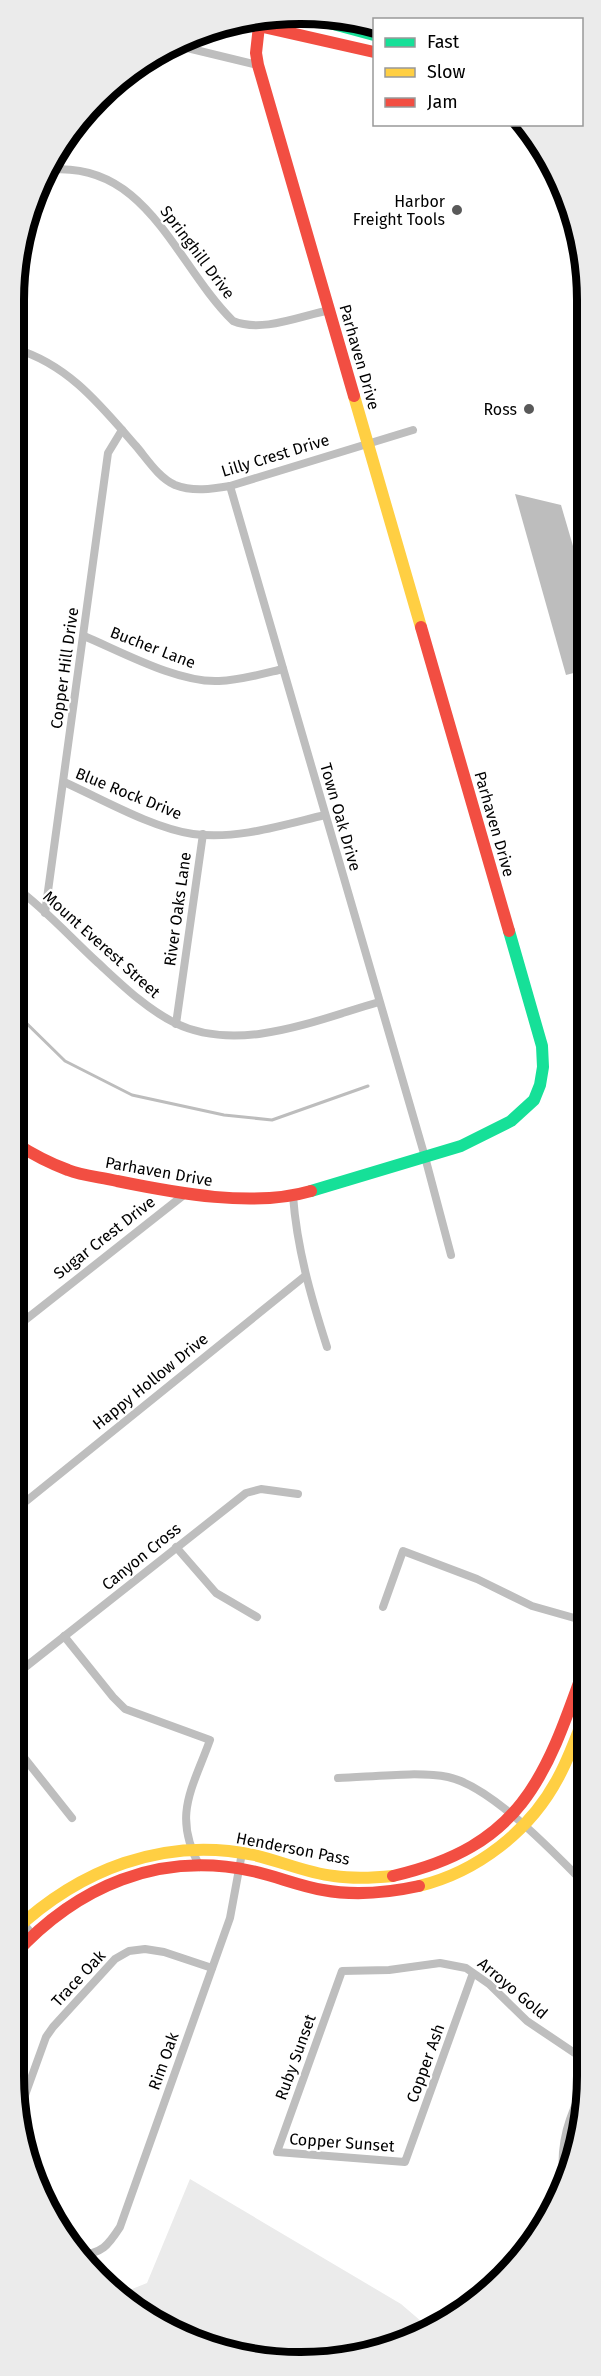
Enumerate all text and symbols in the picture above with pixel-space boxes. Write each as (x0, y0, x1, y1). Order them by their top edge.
legend (373, 18, 583, 126)
text: Fast (427, 31, 460, 53)
text: Slow (427, 61, 466, 83)
text: Jam (427, 91, 458, 113)
place label: Harbor Freight Tools (353, 192, 446, 229)
street label: Springhill Drive (156, 202, 239, 303)
marker: Harbor Freight Tools (450, 203, 464, 217)
street label: Parhaven Drive (335, 302, 384, 412)
place label: Ross (483, 400, 517, 419)
marker: Ross (522, 402, 536, 416)
street label: Lilly Crest Drive (219, 430, 331, 481)
street label: Copper Hill Drive (47, 606, 82, 730)
street label: Bucher Lane (107, 623, 198, 672)
street label: Town Oak Drive (316, 761, 365, 873)
street label: Blue Rock Drive (73, 763, 185, 823)
street label: Parhaven Drive (470, 769, 519, 879)
street label: River Oaks Lane (160, 851, 195, 967)
street label: Mount Everest Street (39, 887, 164, 1002)
street label: Parhaven Drive (104, 1153, 214, 1190)
street label: Sugar Crest Drive (50, 1192, 159, 1283)
street label: Happy Hollow Drive (89, 1329, 212, 1434)
street label: Canyon Cross (98, 1519, 185, 1594)
street label: Henderson Pass (234, 1828, 351, 1869)
street label: Trace Oak (47, 1946, 110, 2010)
street label: Arroyo Gold (474, 1954, 551, 2023)
street label: Ruby Sunset (271, 2011, 320, 2103)
street label: Copper Ash (402, 2021, 448, 2105)
street label: Rim Oak (144, 2029, 183, 2093)
street label: Copper Sunset (289, 2129, 395, 2156)

